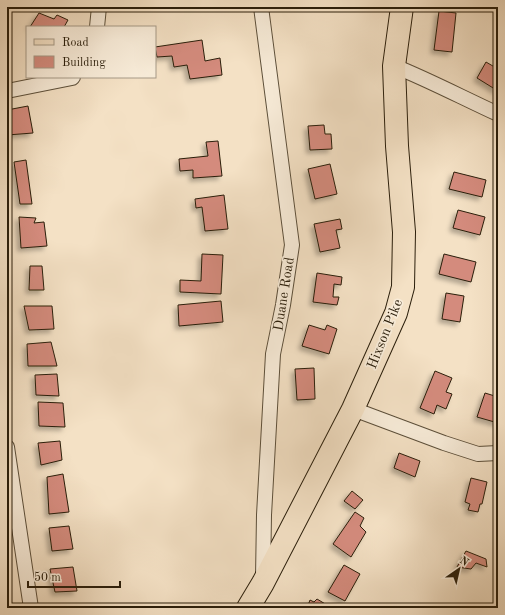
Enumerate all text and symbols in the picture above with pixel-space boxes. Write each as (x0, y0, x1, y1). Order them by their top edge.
legend (26, 26, 156, 78)
text: Road (62, 37, 89, 49)
text: Building (62, 57, 106, 69)
street label: Duane Road (271, 256, 297, 332)
street label: Hixson Pike (365, 297, 405, 371)
north arrow (439, 549, 479, 589)
text: N (457, 555, 471, 569)
scale bar (28, 563, 120, 589)
text: 50 m (34, 571, 61, 584)

